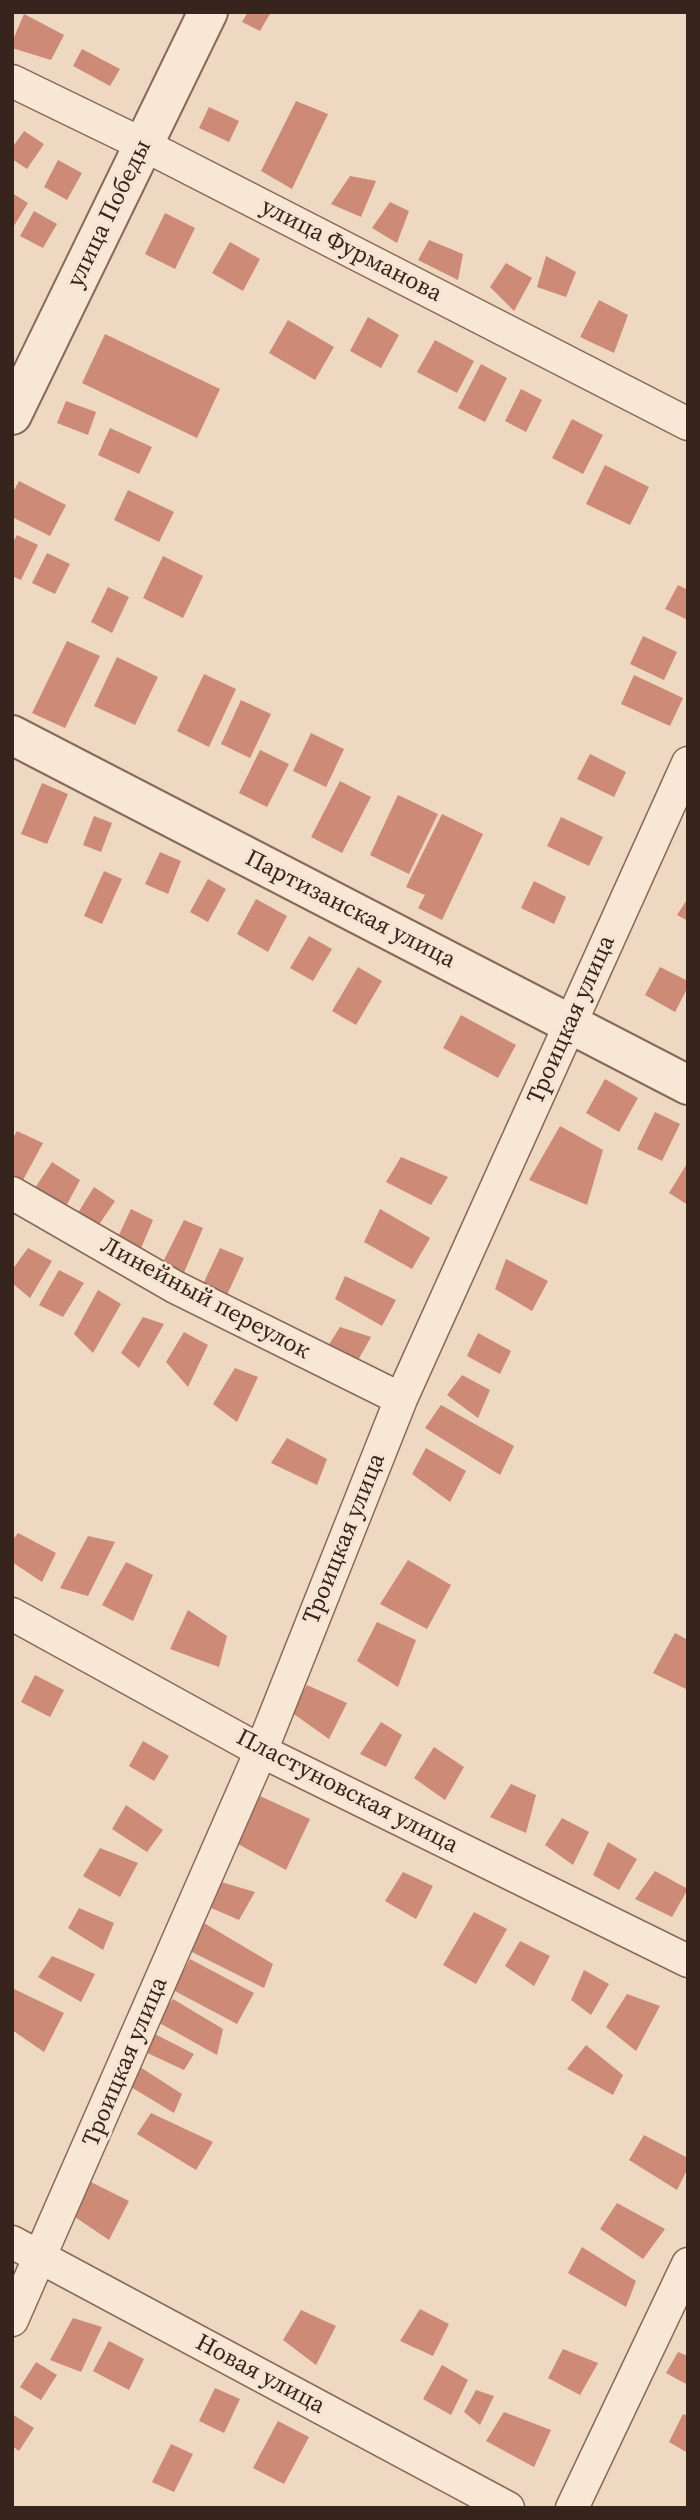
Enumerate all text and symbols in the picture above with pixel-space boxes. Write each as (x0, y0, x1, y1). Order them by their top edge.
street label: улица Победы (62, 135, 158, 293)
street label: улица Фурманова (256, 193, 446, 309)
street label: Партизанская улица (240, 844, 460, 976)
street label: Троицкая улица (522, 931, 622, 1109)
street label: Линейный переулок (95, 1232, 315, 1366)
street label: Троицкая улица (298, 1449, 392, 1629)
street label: Пластуновская улица (231, 1724, 463, 1860)
street label: Троицкая улица (77, 1973, 175, 2151)
street label: Новая улица (190, 2329, 330, 2421)

